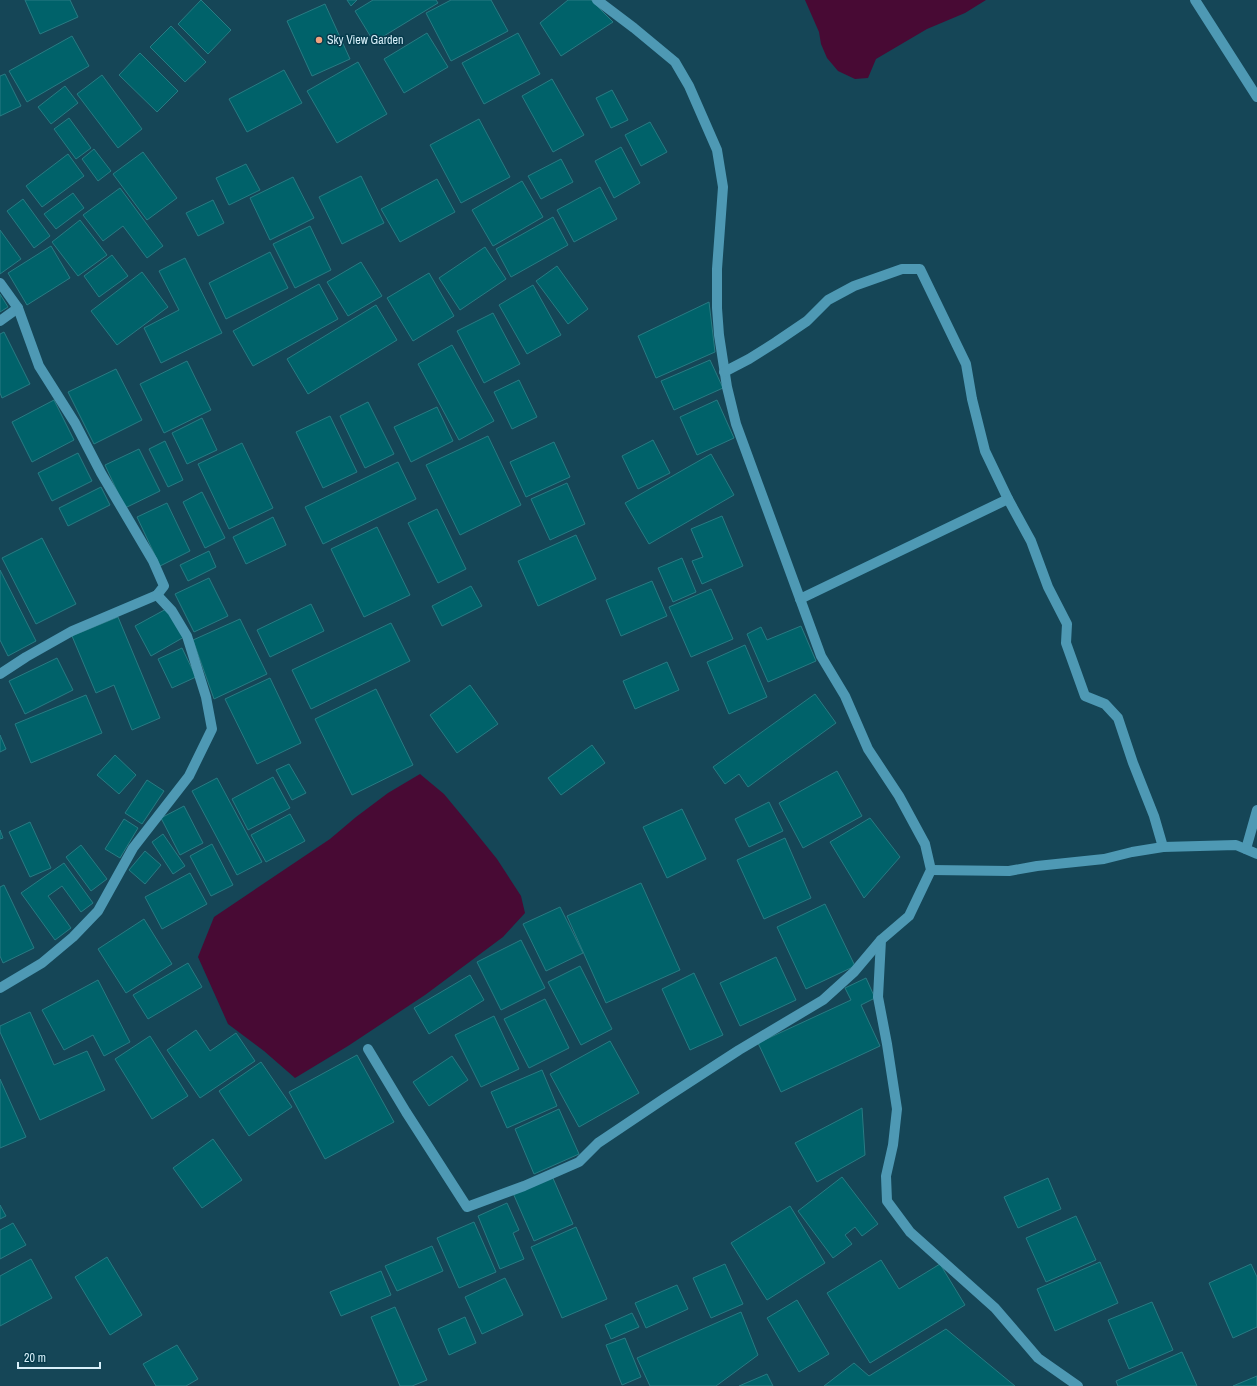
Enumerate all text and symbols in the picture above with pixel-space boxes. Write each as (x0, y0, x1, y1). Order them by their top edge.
place label: Sky View Garden (327, 32, 403, 48)
marker: Sky View Garden (314, 35, 324, 45)
scale bar (18, 1344, 100, 1370)
text: 20 m (24, 1350, 46, 1366)

